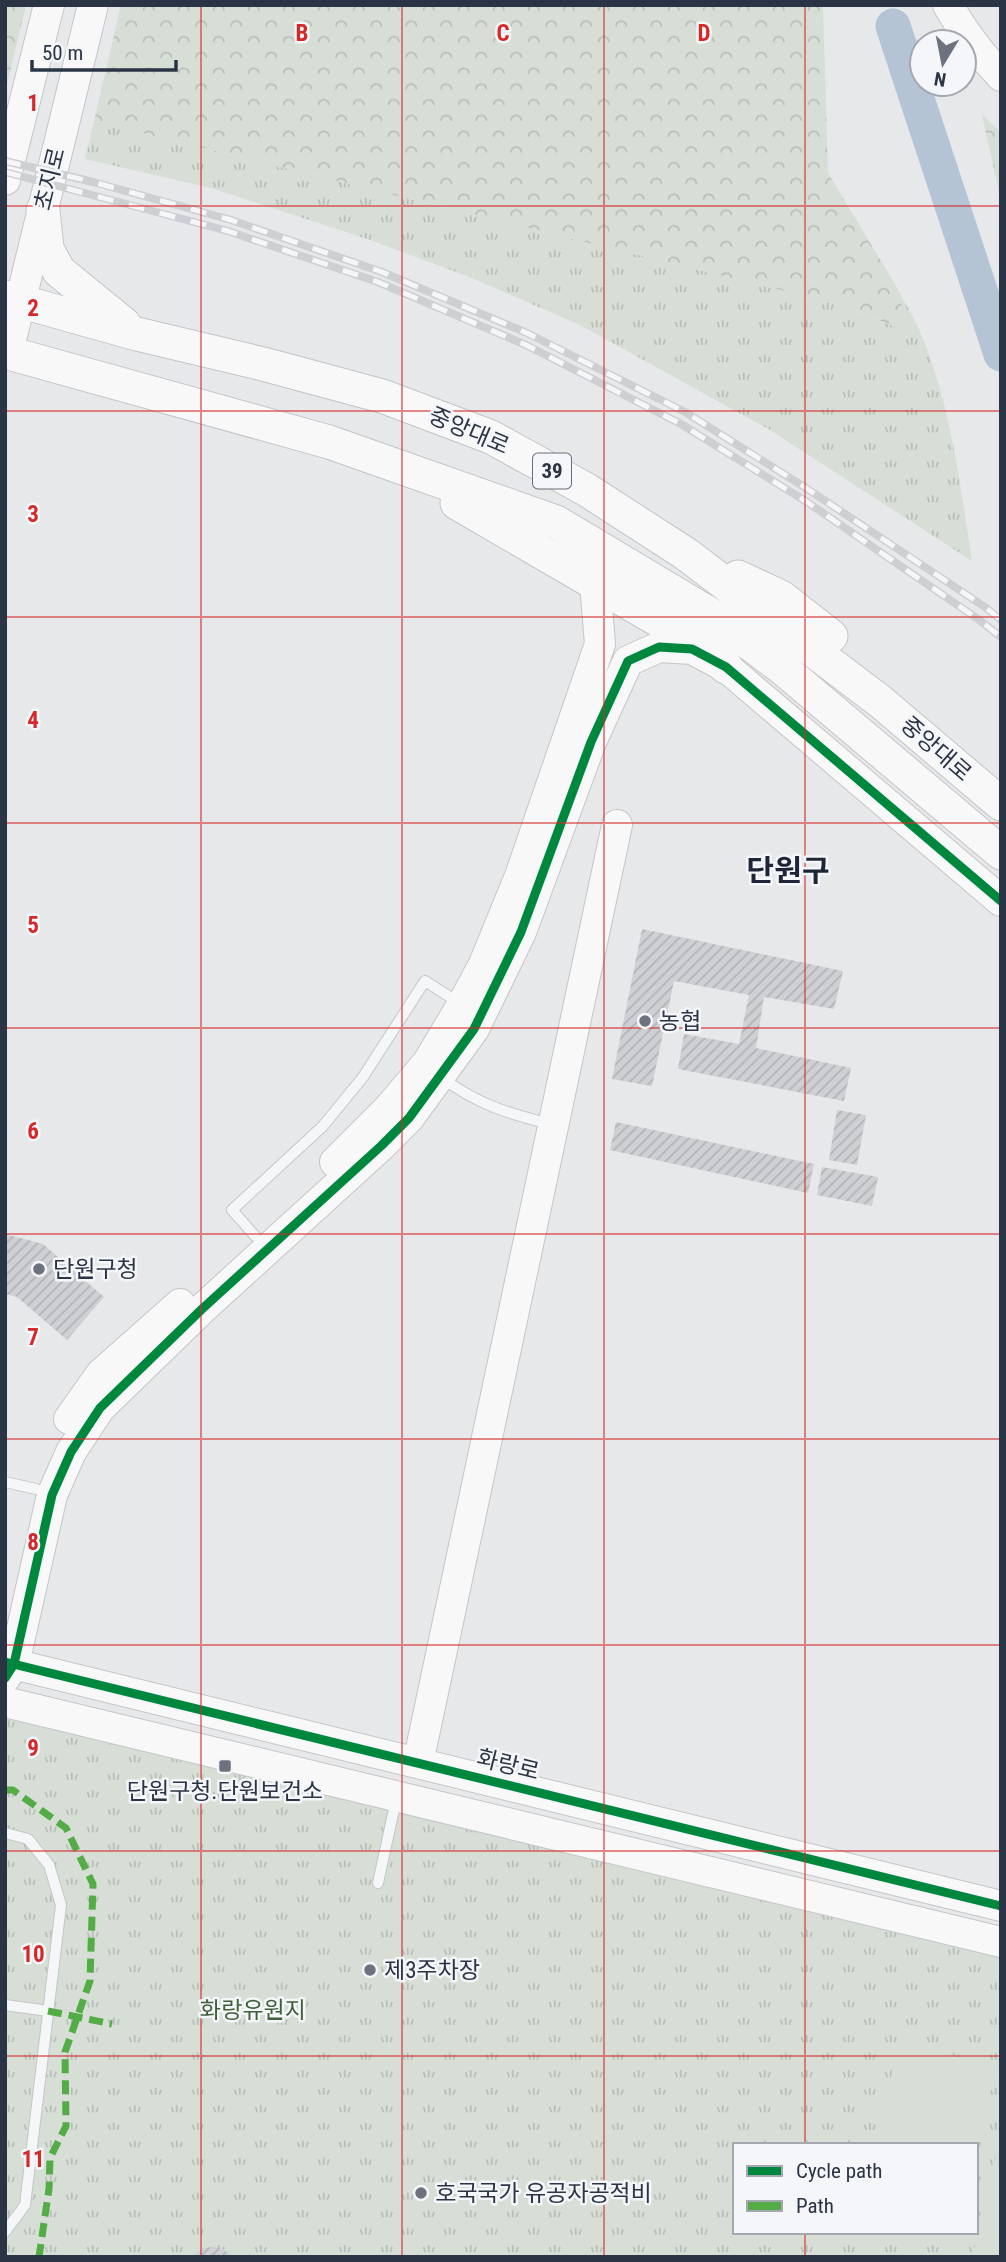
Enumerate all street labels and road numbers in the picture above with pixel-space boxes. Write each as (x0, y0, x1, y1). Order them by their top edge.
street label: 초지로 (29, 145, 71, 213)
street label: 중앙대로 (425, 402, 513, 460)
road number: 39 (533, 454, 571, 489)
street label: 중앙대로 (895, 711, 977, 787)
street label: 화랑로 (474, 1744, 542, 1786)

